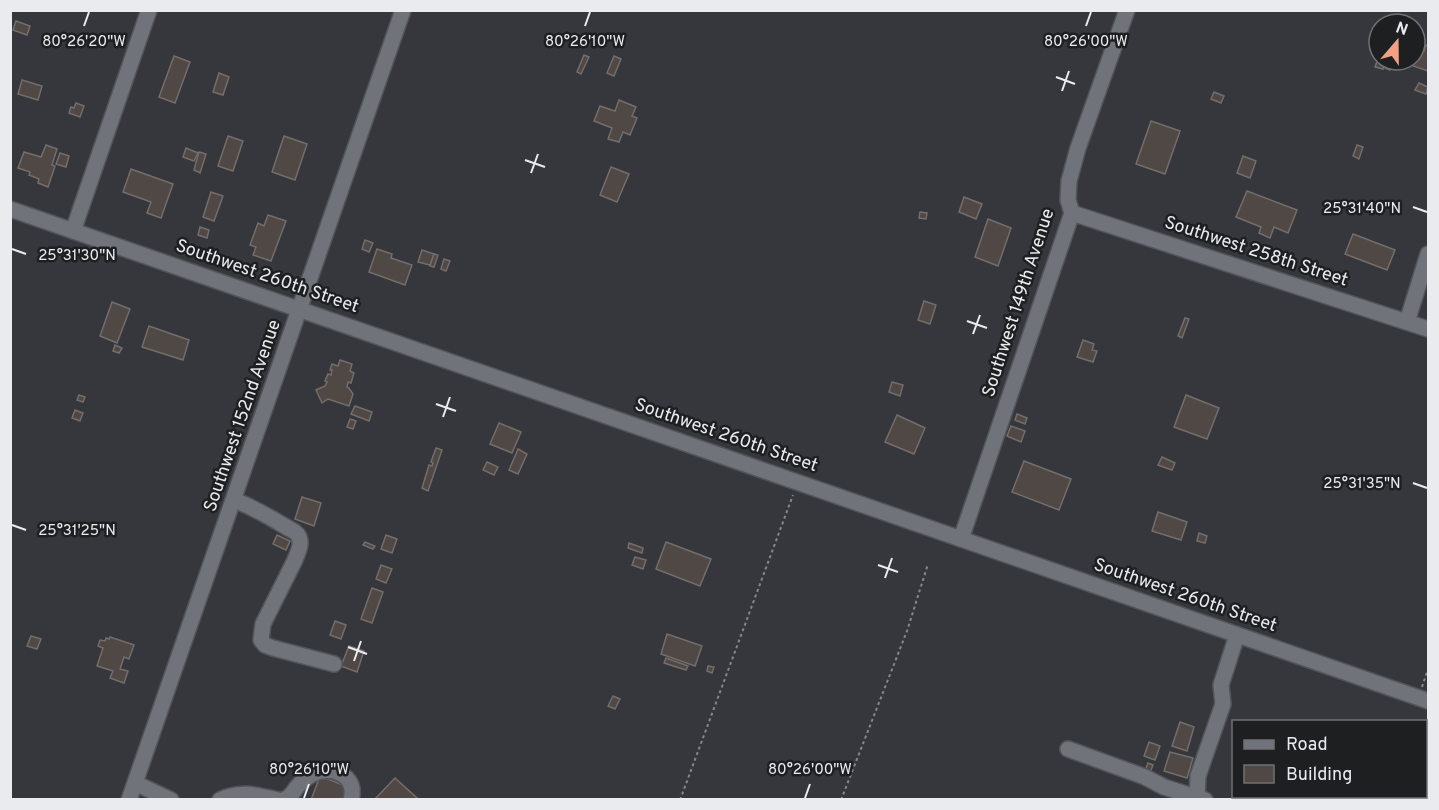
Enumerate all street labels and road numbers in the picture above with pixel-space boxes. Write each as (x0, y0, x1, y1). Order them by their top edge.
street label: Southwest 149th Avenue (978, 206, 1060, 400)
street label: Southwest 258th Street (1161, 211, 1351, 293)
street label: Southwest 260th Street (172, 235, 362, 319)
street label: Southwest 152nd Avenue (199, 317, 287, 515)
street label: Southwest 260th Street (631, 394, 821, 478)
street label: Southwest 260th Street (1090, 554, 1280, 638)

